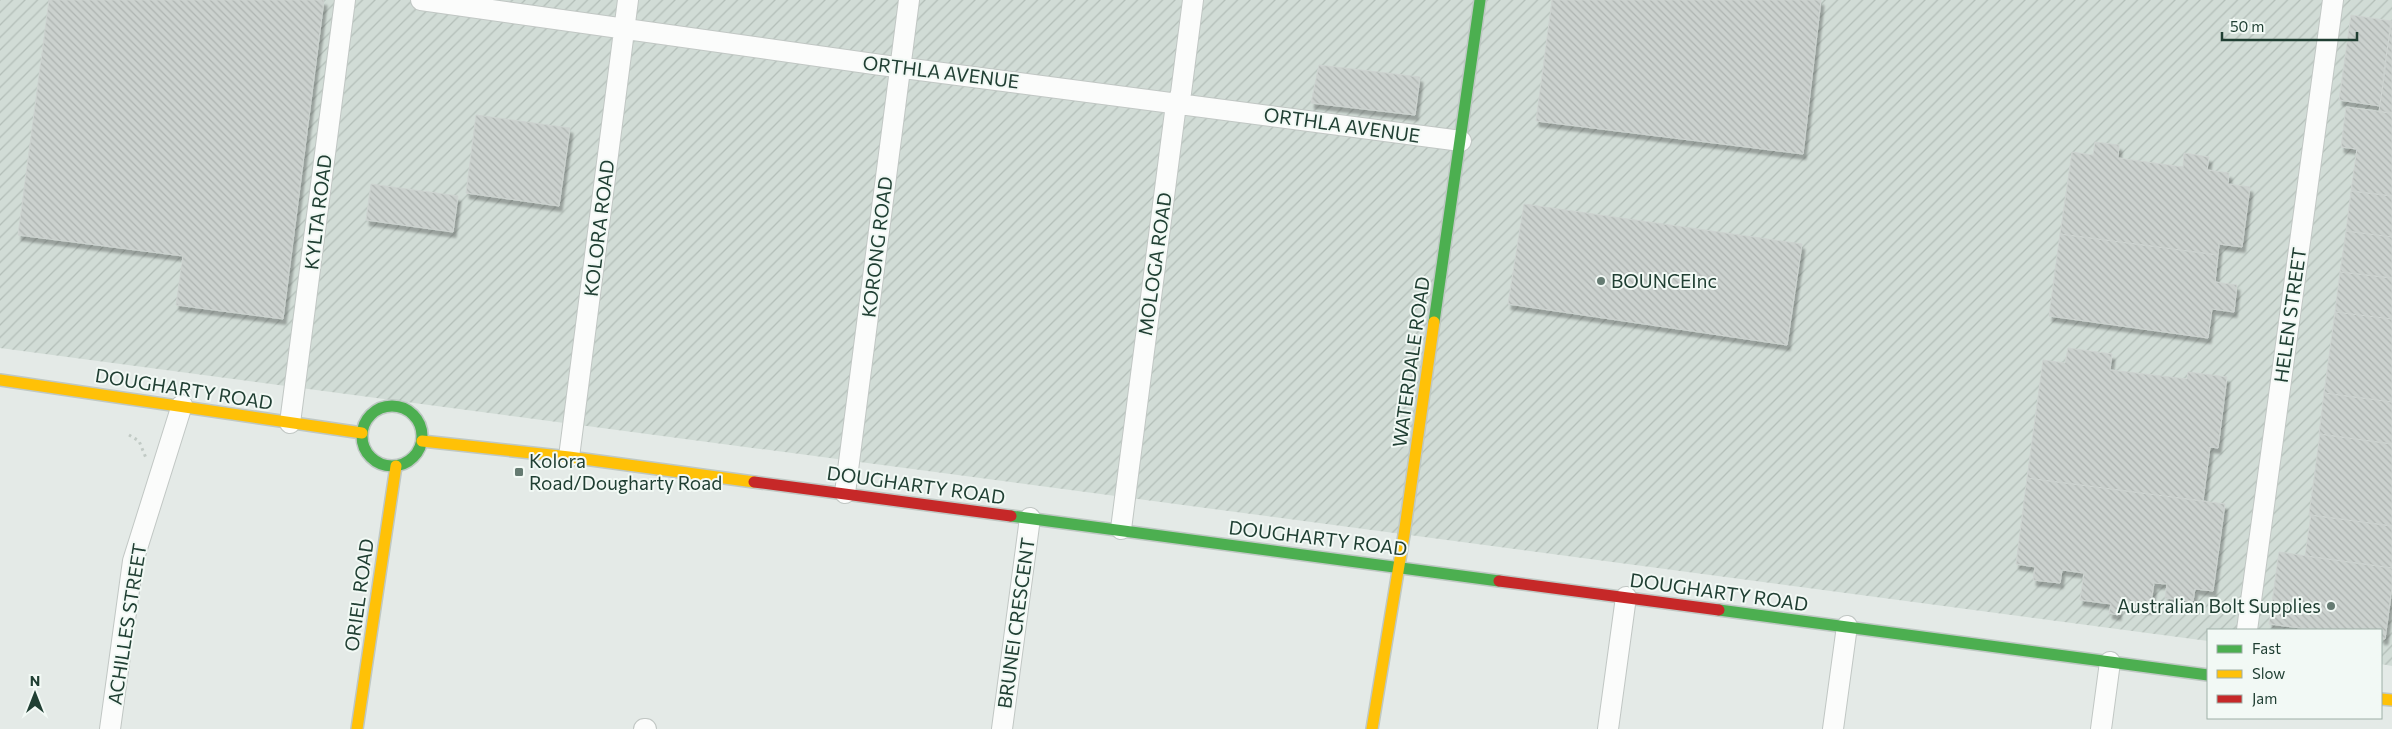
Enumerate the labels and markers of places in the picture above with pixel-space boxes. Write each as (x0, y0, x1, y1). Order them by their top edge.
place label: BOUNCEInc (1611, 269, 1717, 292)
marker: BOUNCEInc (1595, 275, 1607, 287)
place label: Kolora Road/Dougharty Road (529, 449, 722, 494)
marker: Kolora Road/Dougharty Road (513, 466, 525, 478)
place label: Australian Bolt Supplies (2117, 594, 2321, 617)
marker: Australian Bolt Supplies (2325, 600, 2337, 612)

